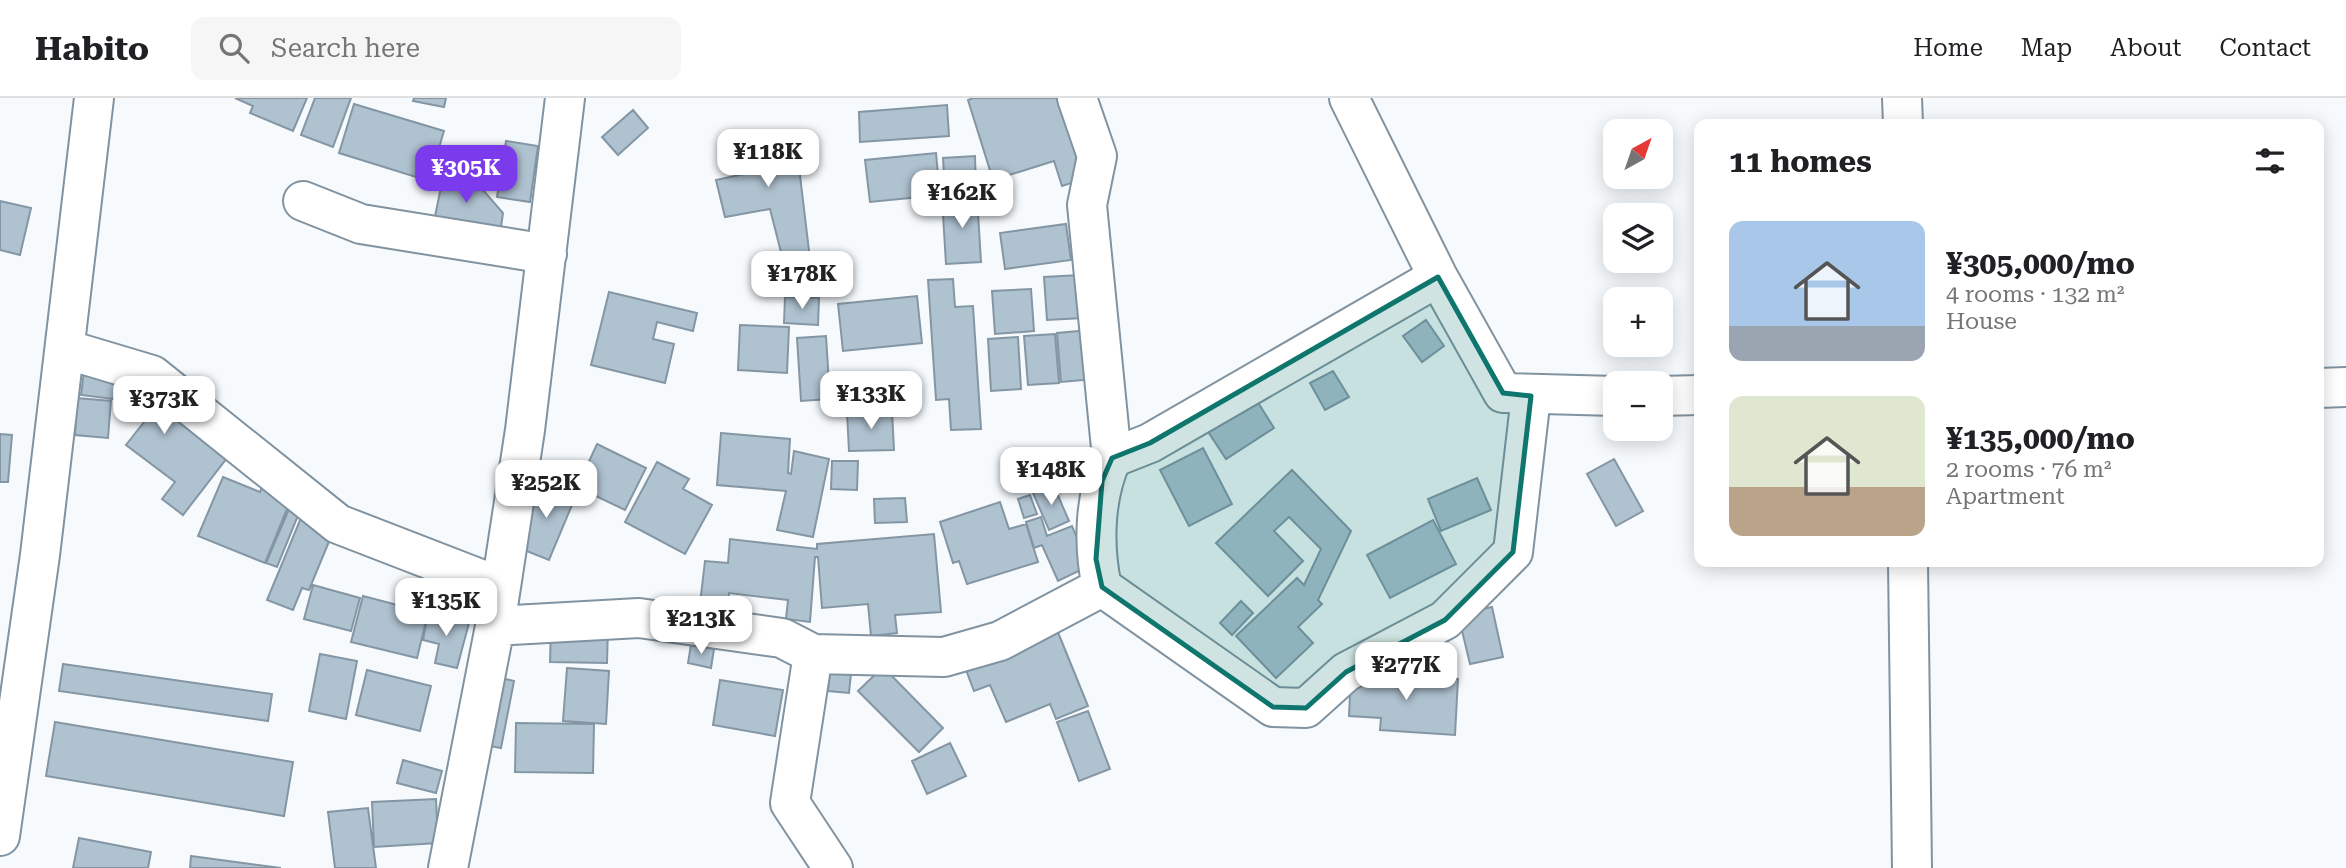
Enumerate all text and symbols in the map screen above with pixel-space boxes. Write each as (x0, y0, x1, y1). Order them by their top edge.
search box (191, 17, 681, 80)
text: Habito (35, 29, 149, 68)
icon: search (215, 29, 253, 67)
text: Search here (271, 33, 420, 63)
text: Home (1913, 34, 1983, 62)
text: Map (2021, 34, 2072, 62)
text: About (2110, 34, 2181, 62)
text: Contact (2219, 34, 2311, 62)
north arrow (1603, 119, 1673, 189)
map controls (1603, 119, 1673, 441)
pin: ¥118K (719, 130, 817, 189)
text: ¥118K (733, 138, 803, 165)
icon: filters (2251, 142, 2289, 180)
text: 11 homes (1729, 144, 1872, 179)
pin: ¥305K (417, 146, 515, 205)
text: ¥305K (431, 154, 501, 181)
pin: ¥162K (913, 170, 1011, 230)
text: ¥162K (927, 179, 997, 206)
button: layers (1603, 203, 1673, 273)
text: ¥305,000/mo (1946, 246, 2135, 281)
icon: home (1785, 249, 1869, 333)
pin: ¥178K (753, 252, 851, 311)
text: ¥178K (767, 260, 837, 287)
text: 4 rooms · 132 m² (1946, 281, 2124, 308)
button: + (1603, 287, 1673, 357)
text: House (1946, 308, 2017, 335)
button: − (1603, 371, 1673, 441)
pin: ¥133K (822, 372, 920, 431)
pin: ¥373K (115, 376, 213, 436)
text: ¥133K (836, 380, 906, 407)
text: ¥373K (129, 385, 199, 412)
text: ¥135,000/mo (1946, 421, 2135, 456)
icon: home (1785, 424, 1869, 508)
pin: ¥148K (1002, 448, 1100, 507)
text: ¥148K (1016, 456, 1086, 483)
text: 2 rooms · 76 m² (1946, 456, 2112, 483)
pin: ¥252K (497, 460, 595, 520)
text: ¥252K (511, 469, 581, 496)
text: Apartment (1946, 483, 2065, 510)
pin: ¥135K (397, 578, 495, 638)
text: ¥135K (411, 587, 481, 614)
pin: ¥213K (652, 596, 750, 656)
text: ¥213K (666, 605, 736, 632)
pin: ¥277K (1357, 642, 1455, 702)
text: ¥277K (1371, 651, 1441, 678)

